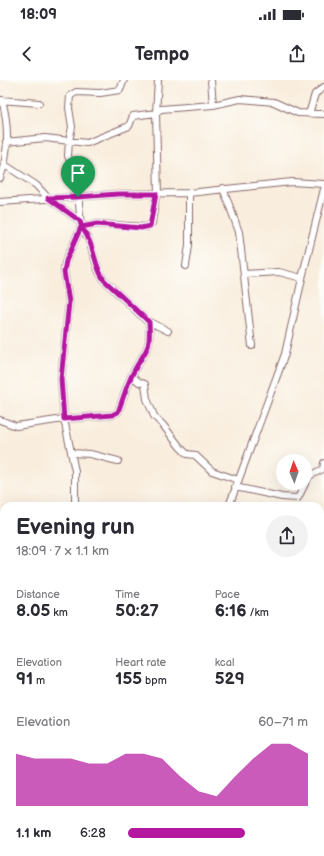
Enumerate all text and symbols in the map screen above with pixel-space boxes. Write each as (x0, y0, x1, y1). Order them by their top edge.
text: 18:09 (20, 5, 57, 24)
icon: back (16, 43, 38, 65)
icon: share (286, 43, 308, 65)
text: Tempo (135, 44, 189, 65)
pin (61, 156, 95, 197)
icon: arrive (67, 162, 89, 184)
north arrow (276, 454, 312, 490)
map controls (276, 454, 312, 490)
text: Evening run (16, 514, 135, 541)
button: share (266, 515, 308, 557)
text: 18:09 · 7 × 1.1 km (16, 543, 109, 559)
text: Distance (16, 588, 60, 601)
text: Time (115, 588, 140, 601)
text: Pace (215, 588, 240, 601)
text: 8.05 (16, 601, 50, 621)
text: 50:27 (115, 601, 159, 621)
text: 6:16 (215, 601, 247, 621)
text: km (50, 606, 68, 619)
text: /km (247, 606, 269, 619)
text: Elevation (16, 656, 62, 669)
text: Heart rate (115, 656, 166, 669)
text: kcal (215, 656, 234, 669)
text: 91 (16, 669, 33, 689)
text: 155 (115, 669, 142, 689)
text: 529 (215, 669, 245, 689)
text: m (33, 674, 45, 687)
text: bpm (142, 674, 167, 687)
text: Elevation (16, 714, 70, 730)
text: 60–71 m (258, 714, 308, 730)
text: 1.1 km (16, 825, 51, 841)
text: 6:28 (80, 825, 106, 841)

